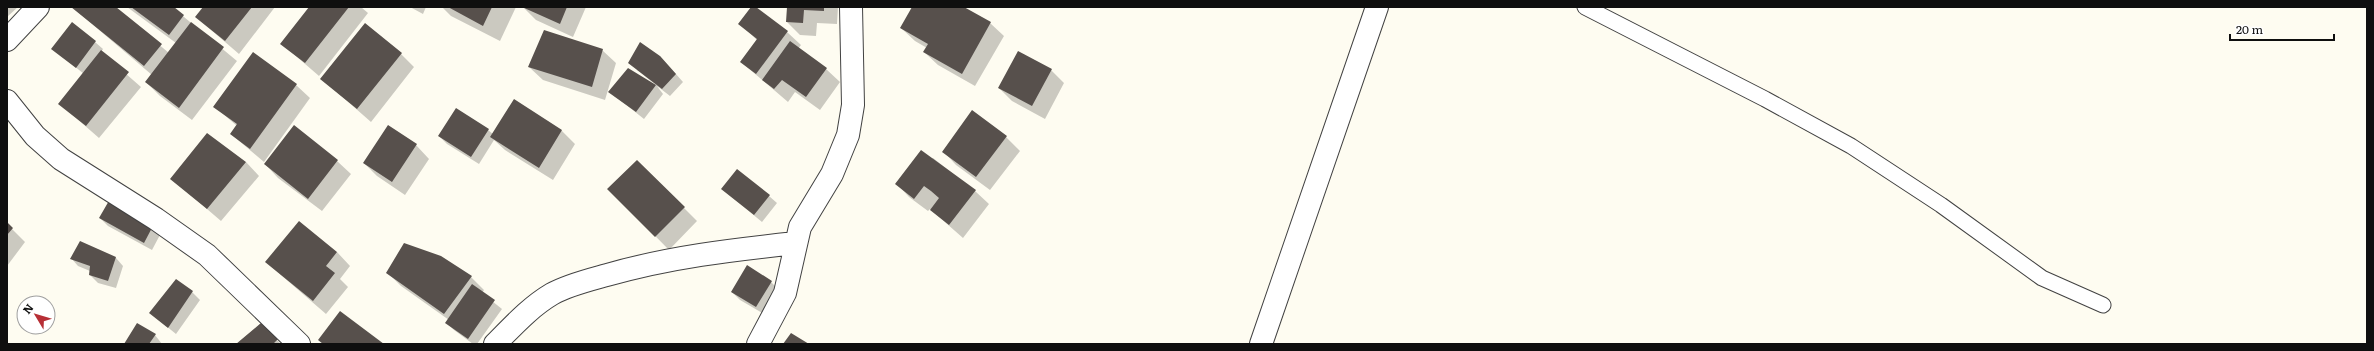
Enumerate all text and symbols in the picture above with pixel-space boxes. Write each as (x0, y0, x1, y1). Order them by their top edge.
scale bar (2230, 16, 2334, 42)
text: 20 m (2236, 20, 2263, 38)
north arrow (16, 295, 56, 335)
text: N (18, 300, 36, 317)

